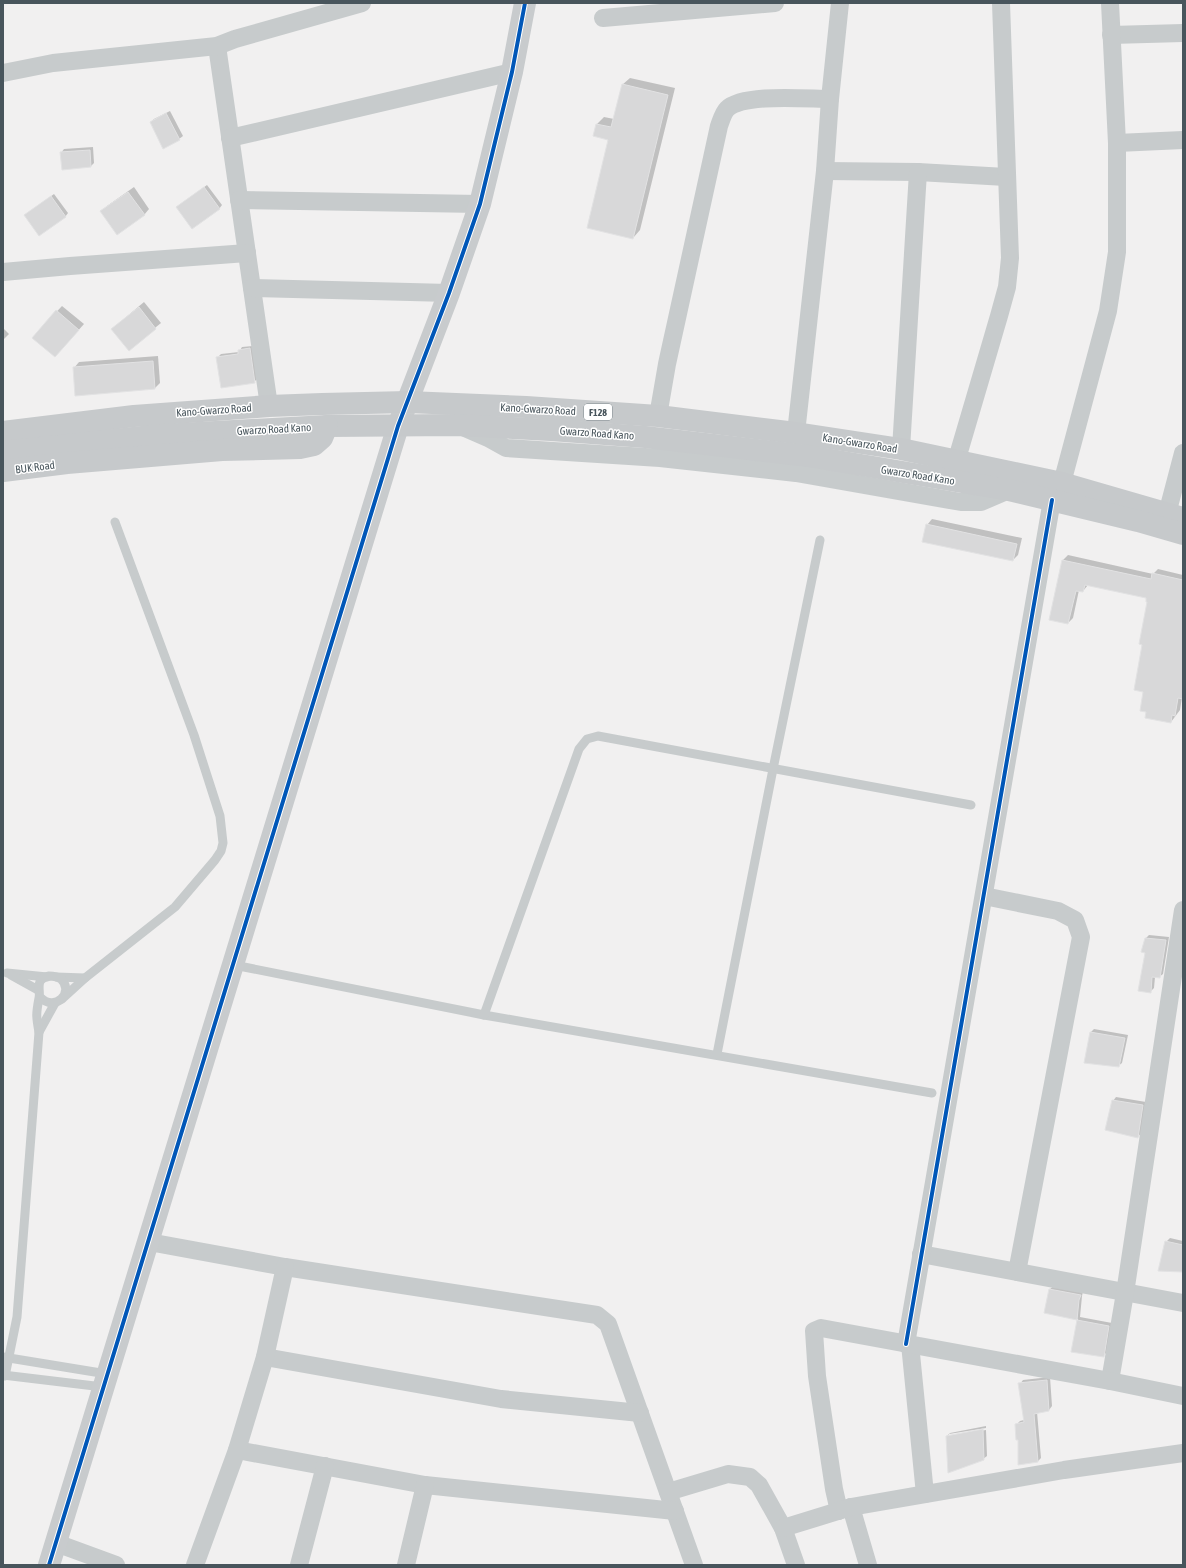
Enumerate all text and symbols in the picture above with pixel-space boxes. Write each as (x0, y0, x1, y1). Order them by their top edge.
street label: Kano-Gwarzo Road (176, 401, 252, 419)
street label: Kano-Gwarzo Road (500, 401, 576, 417)
road number: F128 (584, 404, 612, 420)
street label: Gwarzo Road Kano (236, 421, 312, 437)
street label: Gwarzo Road Kano (559, 424, 635, 442)
street label: Kano-Gwarzo Road (822, 431, 898, 455)
street label: BUK Road (15, 459, 55, 475)
street label: Gwarzo Road Kano (880, 463, 956, 487)

